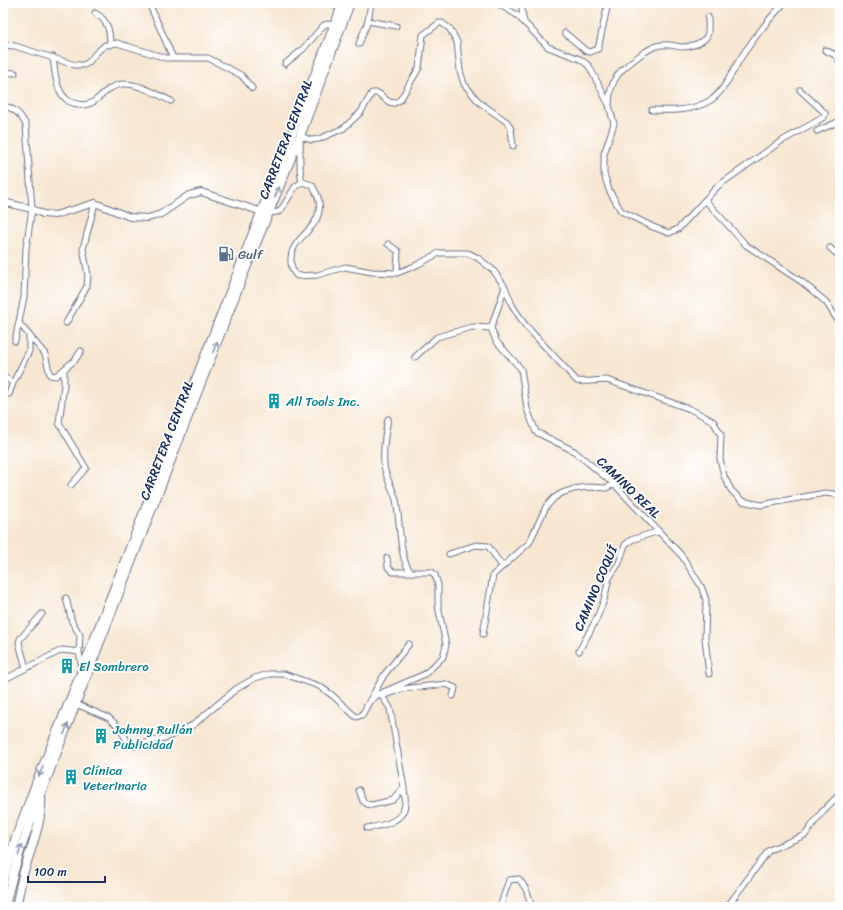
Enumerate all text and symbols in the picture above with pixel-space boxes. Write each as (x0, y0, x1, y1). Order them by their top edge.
street label: CARRETERA CENTRAL (252, 76, 319, 203)
one-way arrow (274, 187, 281, 199)
place label: Gulf (238, 243, 264, 266)
fuel station icon: Gulf (217, 245, 235, 263)
one-way arrow (212, 341, 220, 353)
street label: CARRETERA CENTRAL (133, 377, 200, 504)
place label: All Tools Inc. (285, 390, 360, 413)
building icon: All Tools Inc. (265, 392, 283, 410)
street label: CAMINO REAL (591, 451, 666, 524)
street label: CAMINO COQUÍ (567, 541, 624, 635)
place label: El Sombrero (79, 655, 149, 678)
building icon: El Sombrero (58, 657, 76, 675)
place label: Johnny Rullán Publicidad (112, 718, 193, 756)
one-way arrow (63, 723, 70, 735)
building icon: Johnny Rullán Publicidad (92, 727, 110, 745)
place label: Clínica Veterinaria (83, 759, 147, 797)
one-way arrow (37, 764, 44, 776)
building icon: Clínica Veterinaria (62, 768, 80, 786)
one-way arrow (17, 844, 24, 857)
scale bar (28, 858, 105, 884)
text: 100 m (34, 861, 67, 883)

